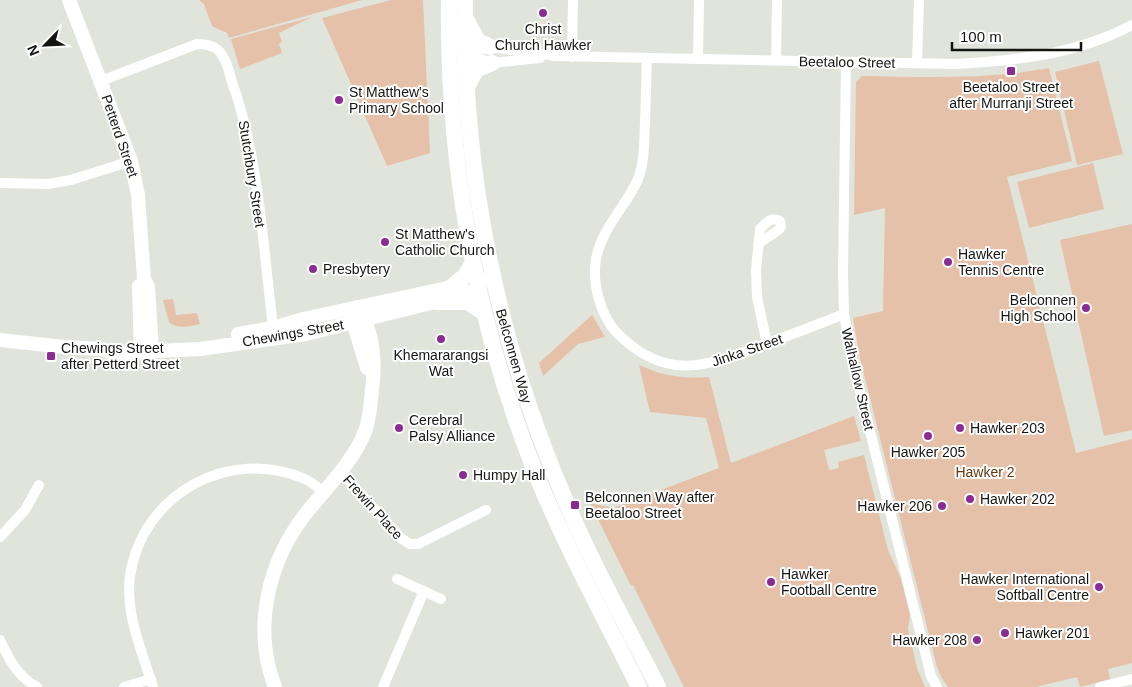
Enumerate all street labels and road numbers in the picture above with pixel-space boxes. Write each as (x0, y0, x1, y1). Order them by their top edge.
street label: Beetaloo Street (799, 53, 895, 71)
street label: Petterd Street (98, 93, 142, 180)
street label: Stutchbury Street (236, 119, 268, 229)
street label: Belconnen Way (493, 307, 535, 405)
street label: Chewings Street (241, 316, 345, 350)
street label: Walhallow Street (838, 326, 878, 432)
street label: Jinka Street (709, 330, 785, 370)
street label: Frewin Place (340, 472, 406, 543)

